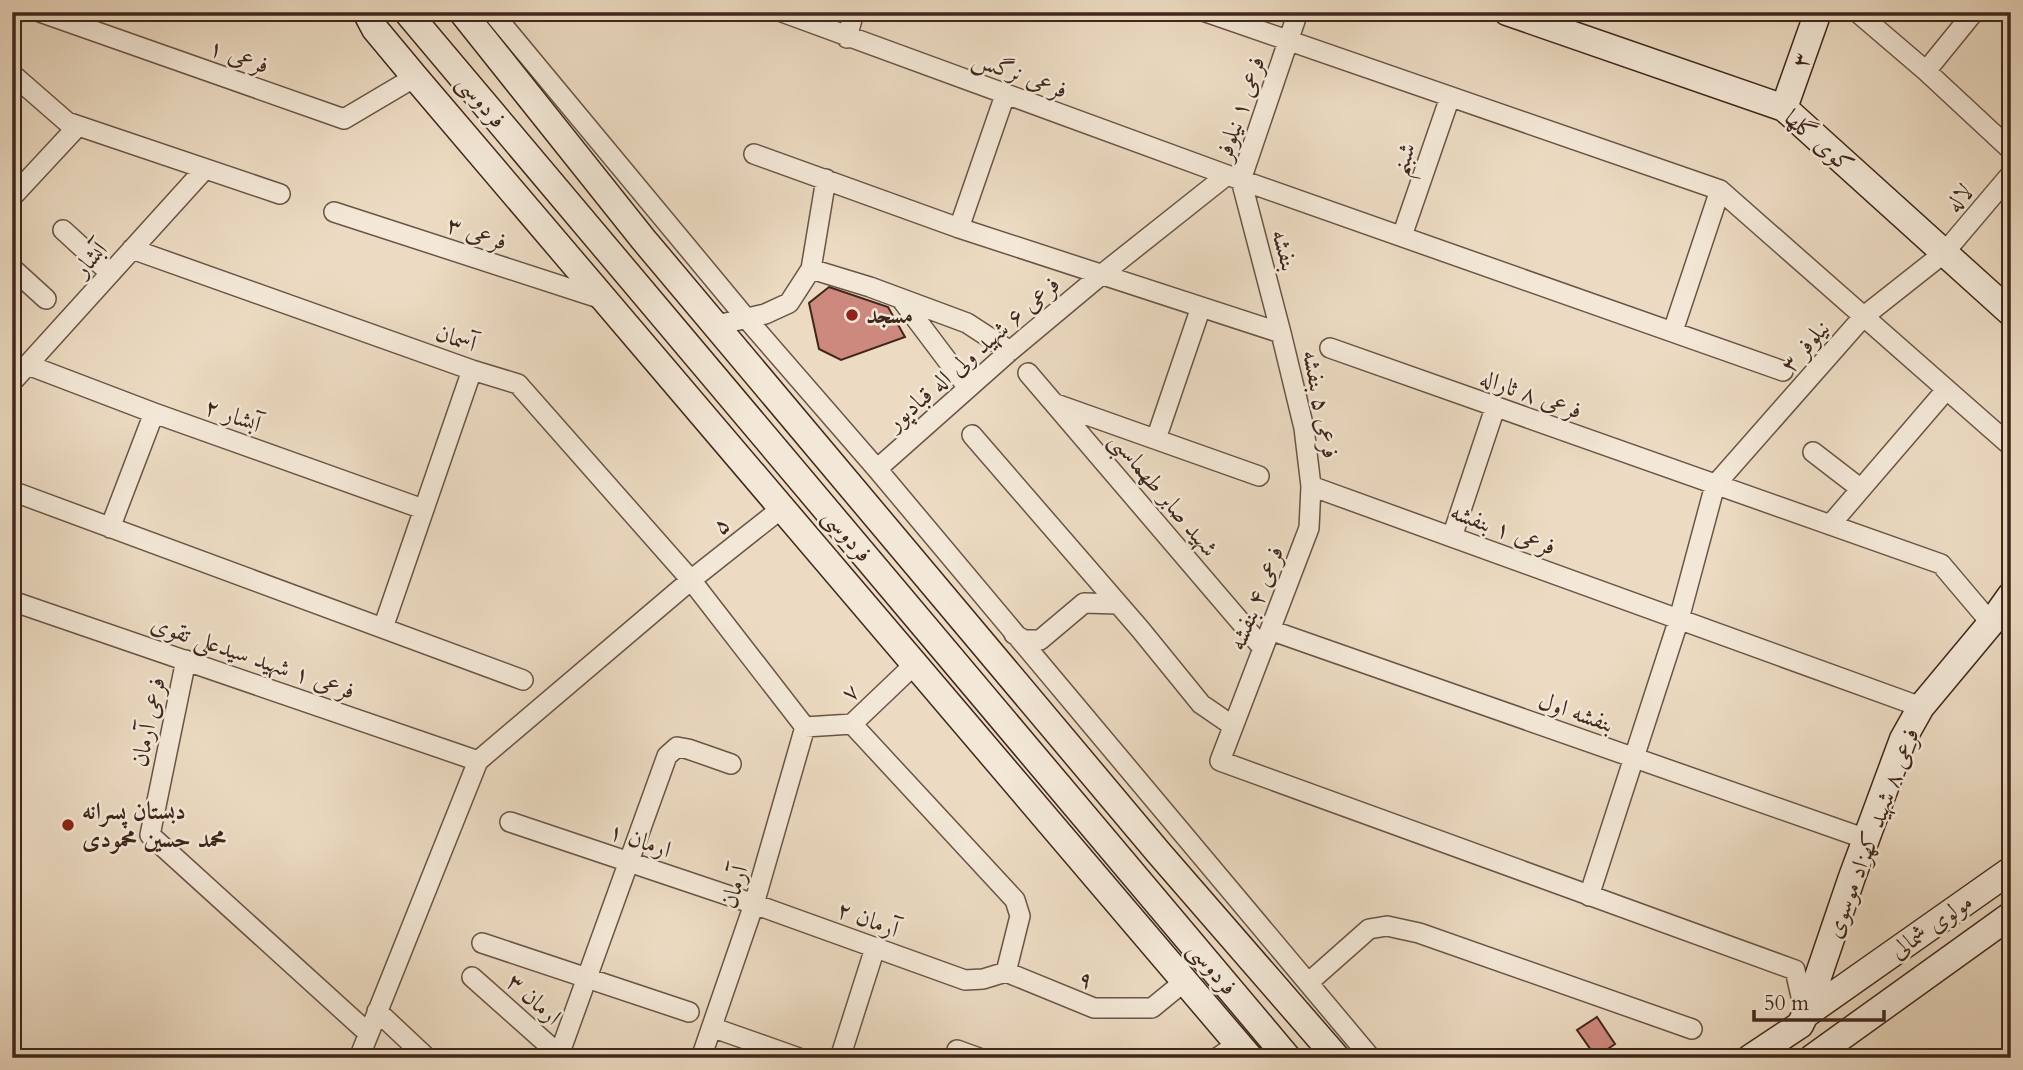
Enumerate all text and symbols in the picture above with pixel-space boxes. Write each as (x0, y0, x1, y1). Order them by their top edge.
street label: فرعی ۱ (204, 31, 273, 82)
street label: فرعی نرگس (968, 42, 1072, 107)
street label: ۳ (1784, 48, 1819, 72)
street label: فرعی ۱ نیلوفر (1206, 52, 1274, 167)
street label: فردوسی (449, 67, 514, 135)
street label: کوی گلها (1777, 102, 1861, 181)
street label: شبنم (1383, 138, 1431, 182)
street label: لاله (1938, 177, 1981, 220)
street label: فرعی ۳ (442, 208, 511, 259)
street label: بنفشه (1263, 226, 1306, 275)
street label: آبشار (64, 232, 117, 286)
street label: فرعی ۶ شهید ولی اله قبادپور (878, 269, 1067, 439)
place label: مسجد (866, 299, 913, 332)
marker: مسجد (844, 307, 860, 323)
street label: نیلوفر ۳ (1773, 313, 1838, 380)
street label: آسمان (431, 316, 483, 362)
street label: فرعی ۵ بنفشه (1294, 347, 1347, 461)
street label: فرعی ۸ ثاراله (1475, 362, 1586, 427)
street label: آبشار ۲ (200, 390, 268, 442)
street label: شهید صابر طهماسبی (1099, 425, 1226, 566)
street label: فرعی ۱ بنفشه (1446, 495, 1560, 564)
street label: فردوسی (815, 501, 880, 569)
street label: ۵ (706, 508, 737, 543)
street label: فرعی ۴ بنفشه (1221, 541, 1292, 655)
street label: فرعی ۱ شهید سیدعلی تقوی (146, 607, 359, 708)
street label: فرعی آرمان (123, 674, 174, 770)
street label: ۷ (834, 676, 867, 709)
street label: بنفشه اول (1534, 684, 1618, 741)
street label: فرعی ۸ شهید کهزاد موسوی (1817, 723, 1928, 943)
place label: دبستان پسرانه محمد حسین محمودی (82, 795, 226, 856)
street label: ارمان ۱ (604, 814, 675, 866)
marker: دبستان پسرانه محمد حسین محمودی (60, 817, 76, 833)
street label: آرمان (712, 859, 757, 913)
street label: مولوی شمالی (1883, 886, 1979, 967)
street label: آرمان ۲ (832, 893, 906, 947)
street label: فردوسی (1180, 934, 1245, 1002)
street label: ۹ (1073, 962, 1099, 997)
street label: ارمان ۳ (499, 966, 568, 1033)
scale bar (1754, 979, 1883, 1023)
text: 50 m (1764, 989, 1809, 1018)

